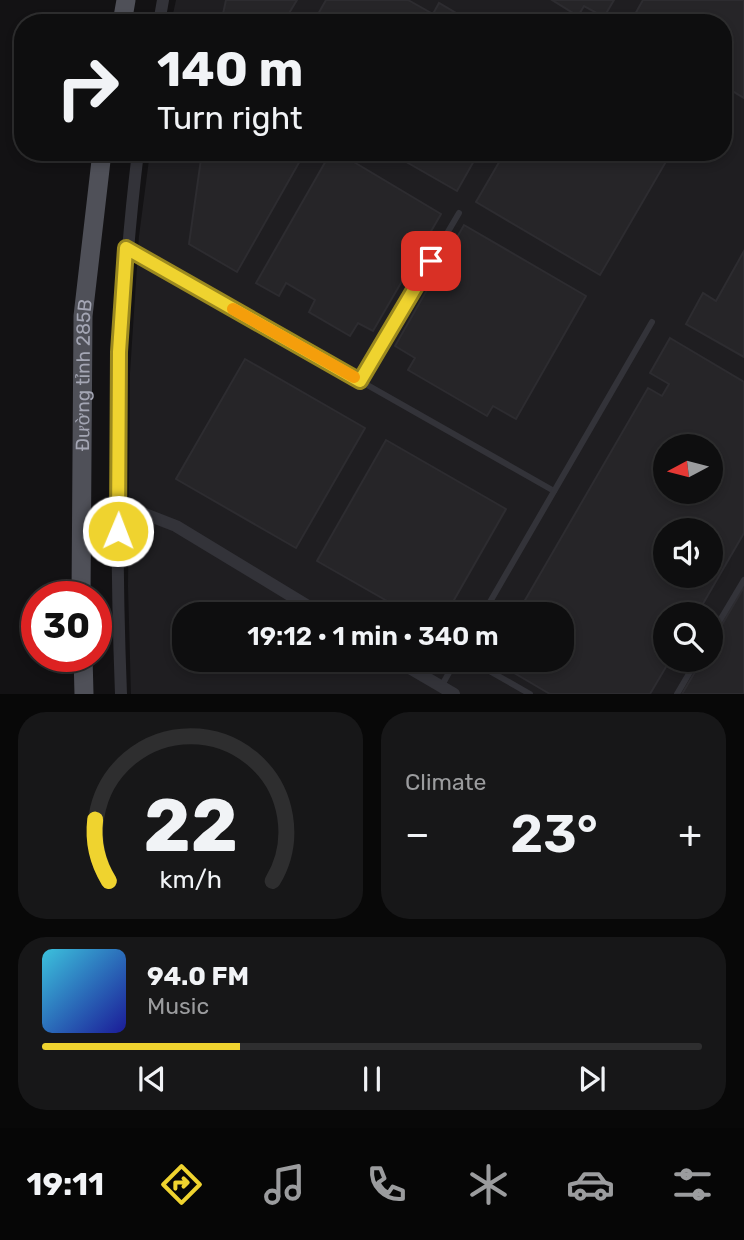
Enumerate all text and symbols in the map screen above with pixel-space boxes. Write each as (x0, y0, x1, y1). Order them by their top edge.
text: 140 m (157, 40, 303, 98)
icon: right (42, 42, 133, 133)
text: Turn right (157, 99, 302, 137)
pin (401, 231, 461, 291)
icon: arrive (412, 242, 450, 280)
street label: Đường tỉnh 285B (71, 298, 96, 451)
north arrow (653, 434, 723, 504)
map controls (653, 434, 723, 672)
position arrow (81, 494, 155, 568)
button: sound (653, 518, 723, 588)
speed limit sign: 30 (21, 581, 112, 672)
button: search (653, 602, 723, 672)
text: 19:12 · 1 min · 340 m (247, 621, 499, 652)
text: Climate (405, 768, 486, 796)
text: 22 (143, 784, 238, 870)
text: 23° (510, 803, 598, 865)
text: − (405, 811, 430, 857)
text: + (678, 811, 702, 857)
text: km/h (159, 865, 222, 894)
text: 94.0 FM (147, 961, 249, 992)
text: Music (147, 992, 209, 1020)
icon: previous (133, 1060, 171, 1098)
icon: pause (353, 1060, 391, 1098)
icon: next (573, 1060, 611, 1098)
icon: directions (157, 1160, 206, 1209)
icon: music (260, 1160, 309, 1209)
icon: phone (362, 1160, 411, 1209)
icon: climate (464, 1160, 513, 1209)
icon: car (566, 1160, 615, 1209)
icon: filters (668, 1160, 717, 1209)
text: 19:11 (27, 1165, 104, 1203)

